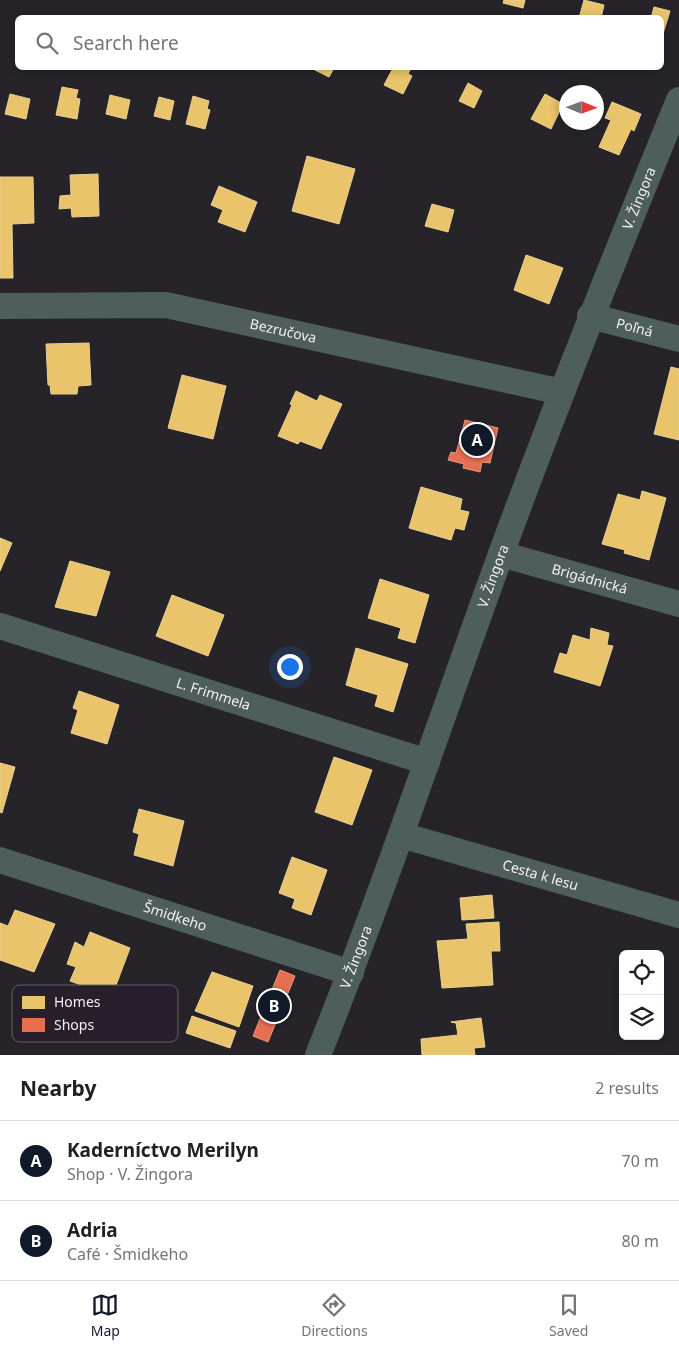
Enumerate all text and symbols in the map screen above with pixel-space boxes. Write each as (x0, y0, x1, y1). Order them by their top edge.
search box (15, 15, 664, 70)
icon: search (33, 29, 61, 57)
text: Search here (73, 30, 179, 56)
north arrow (559, 85, 604, 130)
street label: V. Žingora (617, 164, 660, 232)
street label: Poľná (614, 313, 655, 341)
street label: Bezručova (248, 314, 318, 347)
pin: A (461, 421, 493, 459)
street label: V. Žingora (472, 542, 513, 610)
street label: Brigádnická (550, 559, 630, 598)
your location (277, 654, 303, 680)
street label: L. Frimmela (174, 673, 253, 714)
street label: Cesta k lesu (500, 855, 581, 895)
street label: Šmidkeho (141, 897, 209, 935)
street label: V. Žingora (335, 923, 376, 991)
map controls (619, 950, 664, 1040)
button: locate (619, 950, 664, 995)
legend (12, 985, 178, 1042)
pin: B (258, 987, 290, 1025)
text: Homes (54, 992, 101, 1011)
button: layers (619, 995, 664, 1040)
text: Shops (54, 1015, 94, 1034)
text: Nearby (20, 1074, 96, 1102)
text: 2 results (595, 1077, 659, 1099)
text: Kaderníctvo Merilyn (67, 1137, 259, 1163)
text: A (30, 1150, 42, 1172)
text: 70 m (622, 1150, 659, 1172)
text: Shop · V. Žingora (67, 1163, 193, 1185)
text: Adria (67, 1217, 118, 1243)
text: B (31, 1230, 41, 1252)
text: 80 m (622, 1230, 659, 1252)
text: Café · Šmidkeho (67, 1243, 188, 1265)
tab: Map (91, 1291, 120, 1340)
tab: Directions (301, 1291, 368, 1340)
tab: Saved (549, 1291, 588, 1340)

